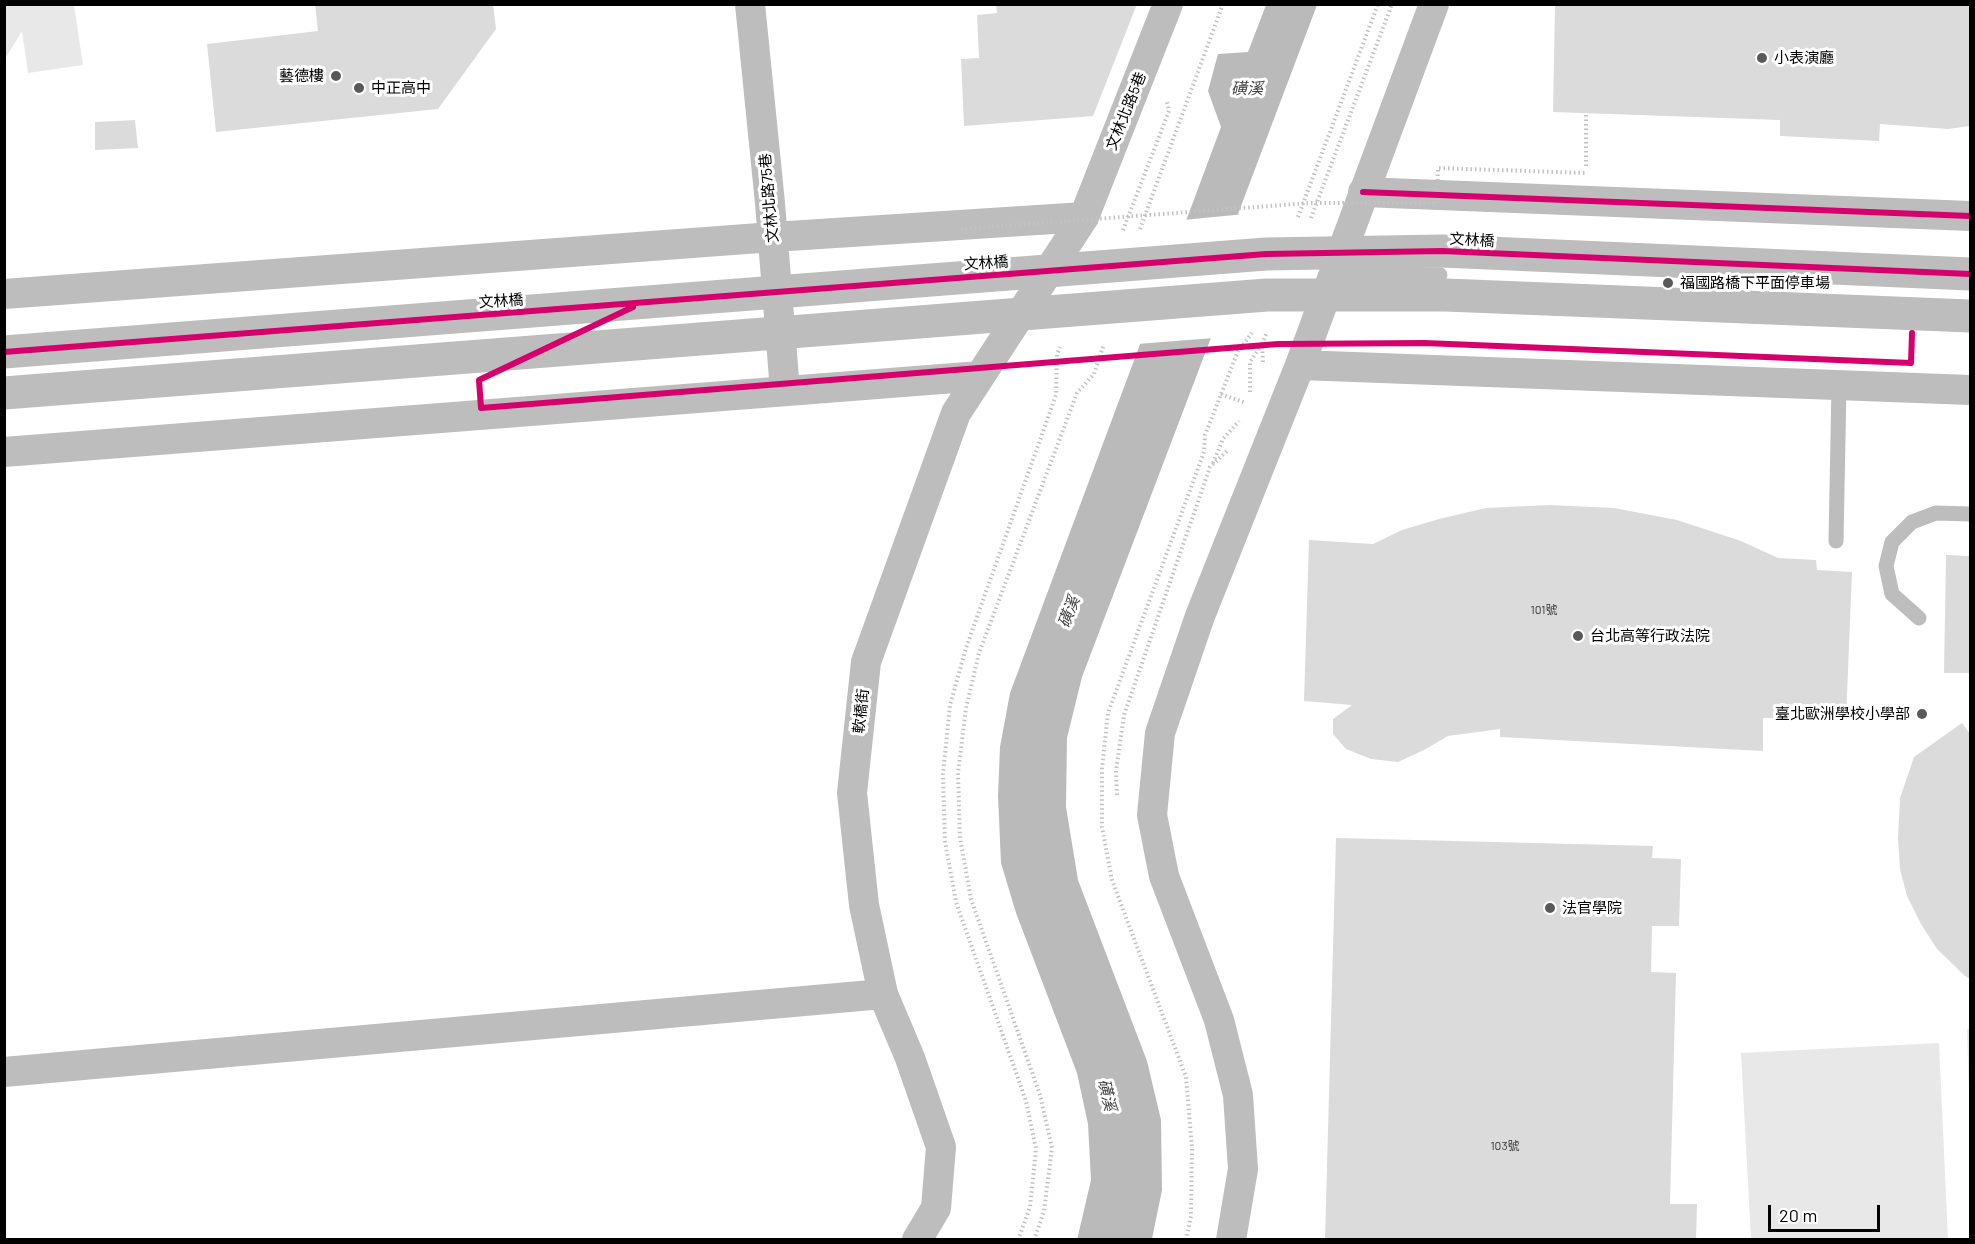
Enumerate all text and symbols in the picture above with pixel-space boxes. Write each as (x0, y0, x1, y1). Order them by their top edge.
place label: 小表演廳 (1774, 49, 1834, 67)
marker: 小表演廳 (1755, 51, 1769, 65)
place label: 藝德樓 (279, 67, 324, 85)
marker: 藝德樓 (329, 69, 343, 83)
street label: 文林北路5巷 (1102, 69, 1150, 153)
place label: 中正高中 (371, 79, 431, 97)
water label: 磺溪 (1231, 79, 1263, 99)
marker: 中正高中 (352, 81, 366, 95)
street label: 文林北路75巷 (756, 152, 782, 244)
street label: 文林橋 (1449, 230, 1495, 250)
street label: 文林橋 (963, 252, 1009, 274)
place label: 福國路橋下平面停車場 (1680, 274, 1830, 292)
marker: 福國路橋下平面停車場 (1661, 276, 1675, 290)
street label: 文林橋 (478, 290, 524, 312)
water label: 磺溪 (1054, 594, 1084, 630)
house number: 101號 (1531, 603, 1557, 617)
place label: 台北高等行政法院 (1590, 627, 1710, 645)
marker: 台北高等行政法院 (1571, 629, 1585, 643)
street label: 軟橋街 (850, 688, 872, 734)
place label: 臺北歐洲學校小學部 (1775, 705, 1910, 723)
marker: 臺北歐洲學校小學部 (1915, 707, 1929, 721)
place label: 法官學院 (1562, 899, 1622, 917)
marker: 法官學院 (1543, 901, 1557, 915)
water label: 磺溪 (1094, 1077, 1120, 1113)
house number: 103號 (1490, 1139, 1520, 1153)
scale bar (1771, 1193, 1884, 1231)
text: 20 m (1779, 1204, 1817, 1226)

